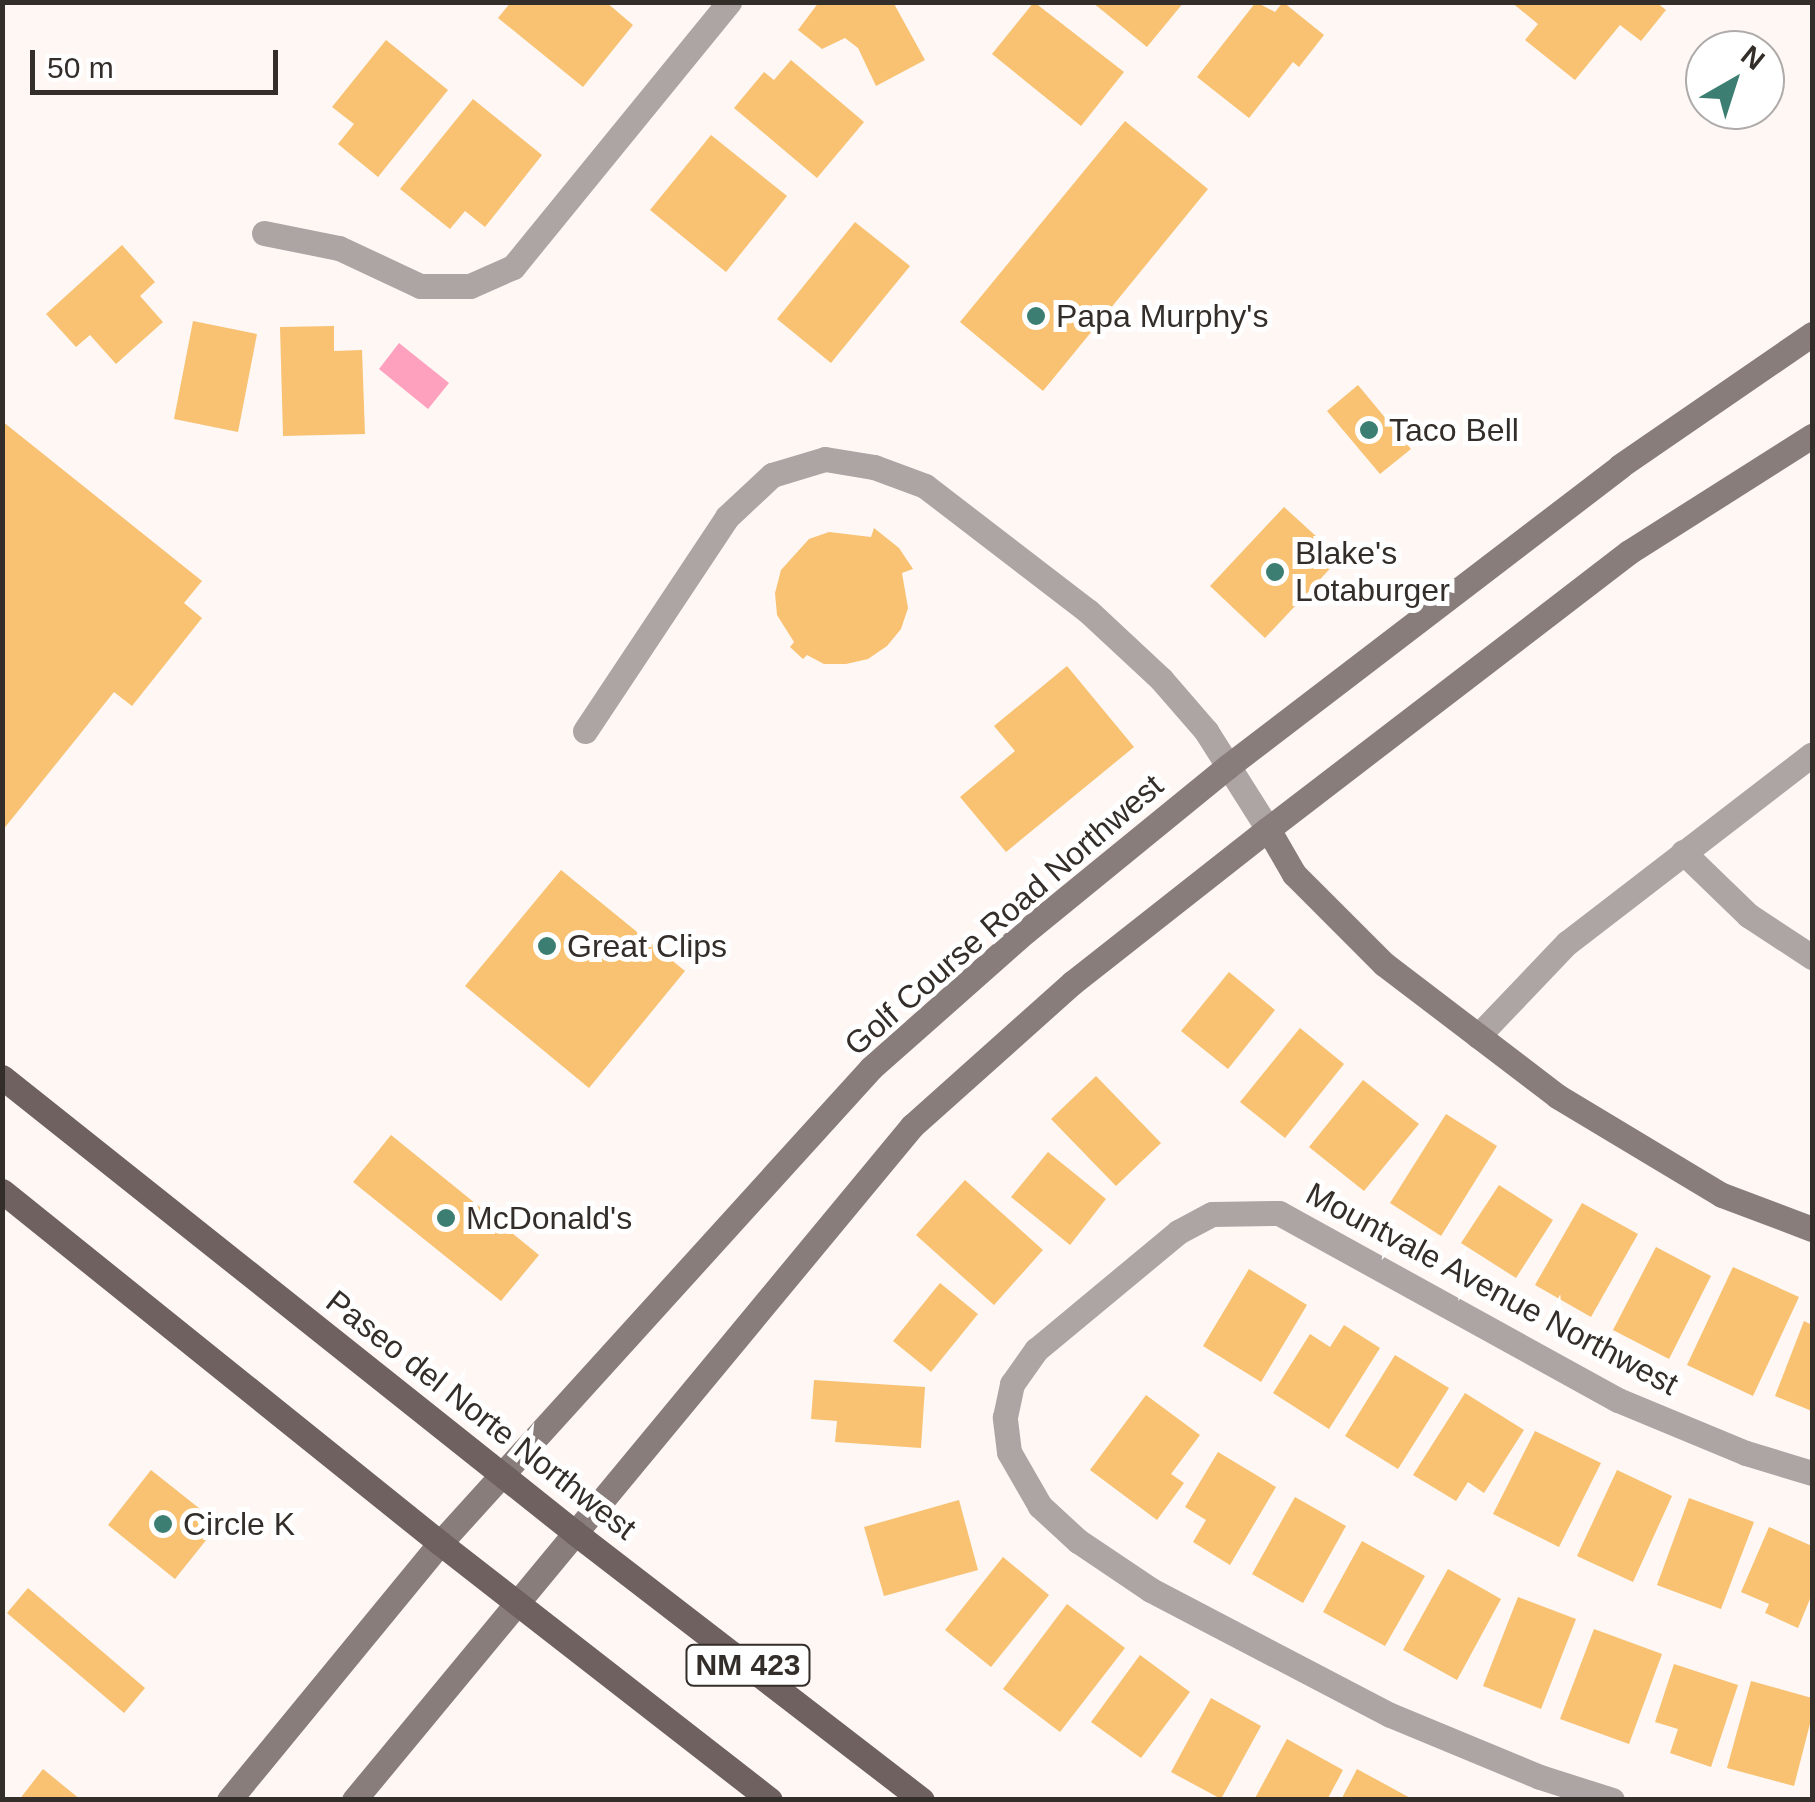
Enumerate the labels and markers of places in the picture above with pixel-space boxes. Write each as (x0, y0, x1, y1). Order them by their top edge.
place label: Papa Murphy's (1056, 297, 1268, 335)
marker: Papa Murphy's (1025, 305, 1047, 327)
place label: Taco Bell (1389, 411, 1519, 449)
marker: Taco Bell (1358, 419, 1380, 441)
place label: Blake's Lotaburger (1295, 535, 1450, 610)
marker: Blake's Lotaburger (1264, 561, 1286, 583)
place label: Great Clips (567, 927, 727, 965)
marker: Great Clips (536, 935, 558, 957)
place label: McDonald's (466, 1199, 632, 1237)
marker: McDonald's (435, 1207, 457, 1229)
place label: Circle K (183, 1505, 295, 1543)
marker: Circle K (152, 1513, 174, 1535)

